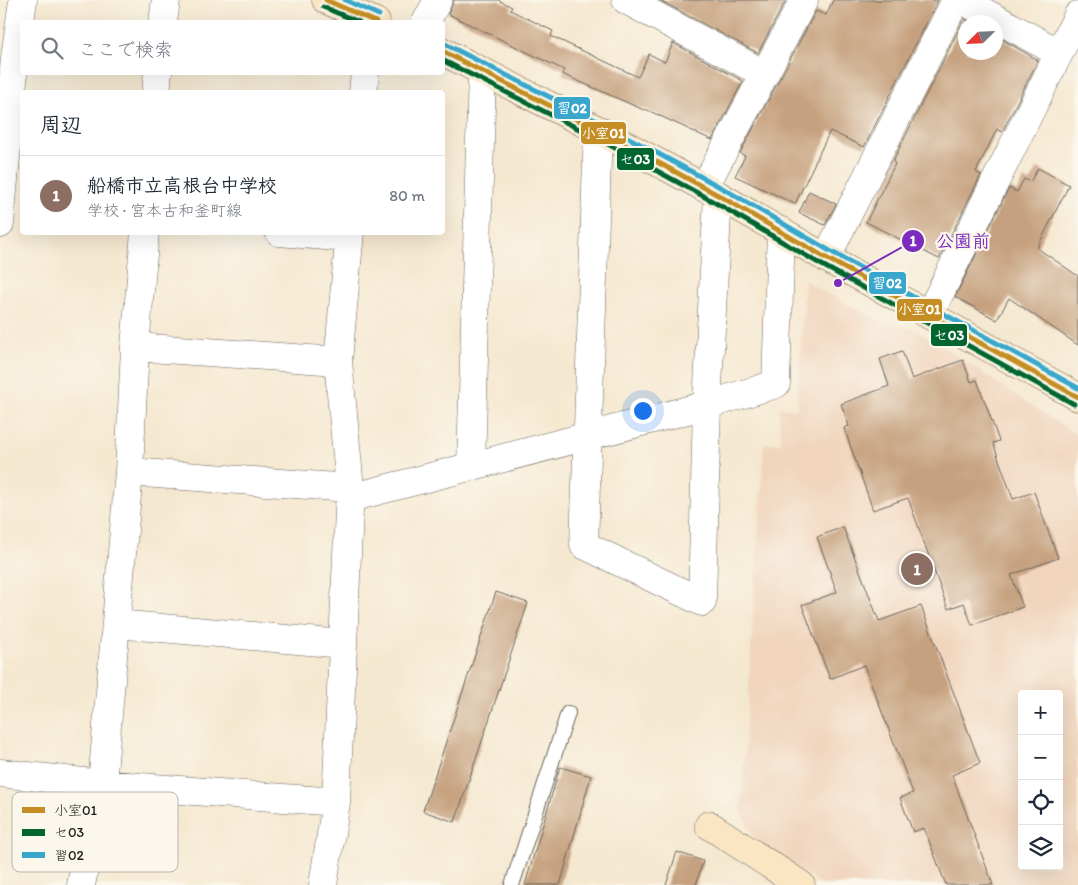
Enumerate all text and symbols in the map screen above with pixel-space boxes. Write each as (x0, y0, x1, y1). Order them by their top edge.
north arrow (958, 15, 1003, 60)
search box (20, 20, 445, 75)
icon: search (38, 34, 66, 62)
text: ここで検索 (78, 38, 173, 61)
line badge: 習02 (553, 96, 591, 120)
text: 習02 (557, 100, 588, 117)
text: 周辺 (40, 112, 82, 137)
line badge: 小室01 (580, 121, 627, 145)
text: 小室01 (581, 125, 625, 142)
line badge: セ03 (616, 147, 655, 171)
text: セ03 (620, 151, 650, 168)
text: 船橋市立高根台中学校 (87, 174, 277, 197)
text: 1 (52, 186, 60, 205)
text: 80 m (389, 186, 425, 205)
text: 学校 · 宮本古和釜町線 (87, 201, 242, 220)
callout: 公園前 (901, 224, 1000, 257)
text: 公園前 (936, 230, 990, 252)
text: 1 (910, 232, 917, 250)
line badge: 習02 (868, 271, 907, 295)
text: 習02 (872, 275, 903, 292)
line badge: 小室01 (896, 298, 943, 322)
text: 小室01 (897, 301, 941, 318)
line badge: セ03 (930, 323, 968, 347)
text: セ03 (934, 327, 964, 344)
your location (630, 398, 656, 424)
pin: 1 (901, 550, 933, 588)
map controls (1018, 690, 1063, 870)
button: + (1018, 690, 1063, 735)
button: − (1018, 735, 1063, 780)
button: locate (1018, 780, 1063, 825)
legend (12, 792, 178, 872)
text: 小室01 (54, 802, 98, 819)
text: セ03 (54, 824, 85, 841)
button: layers (1018, 825, 1063, 870)
text: 習02 (54, 847, 85, 864)

